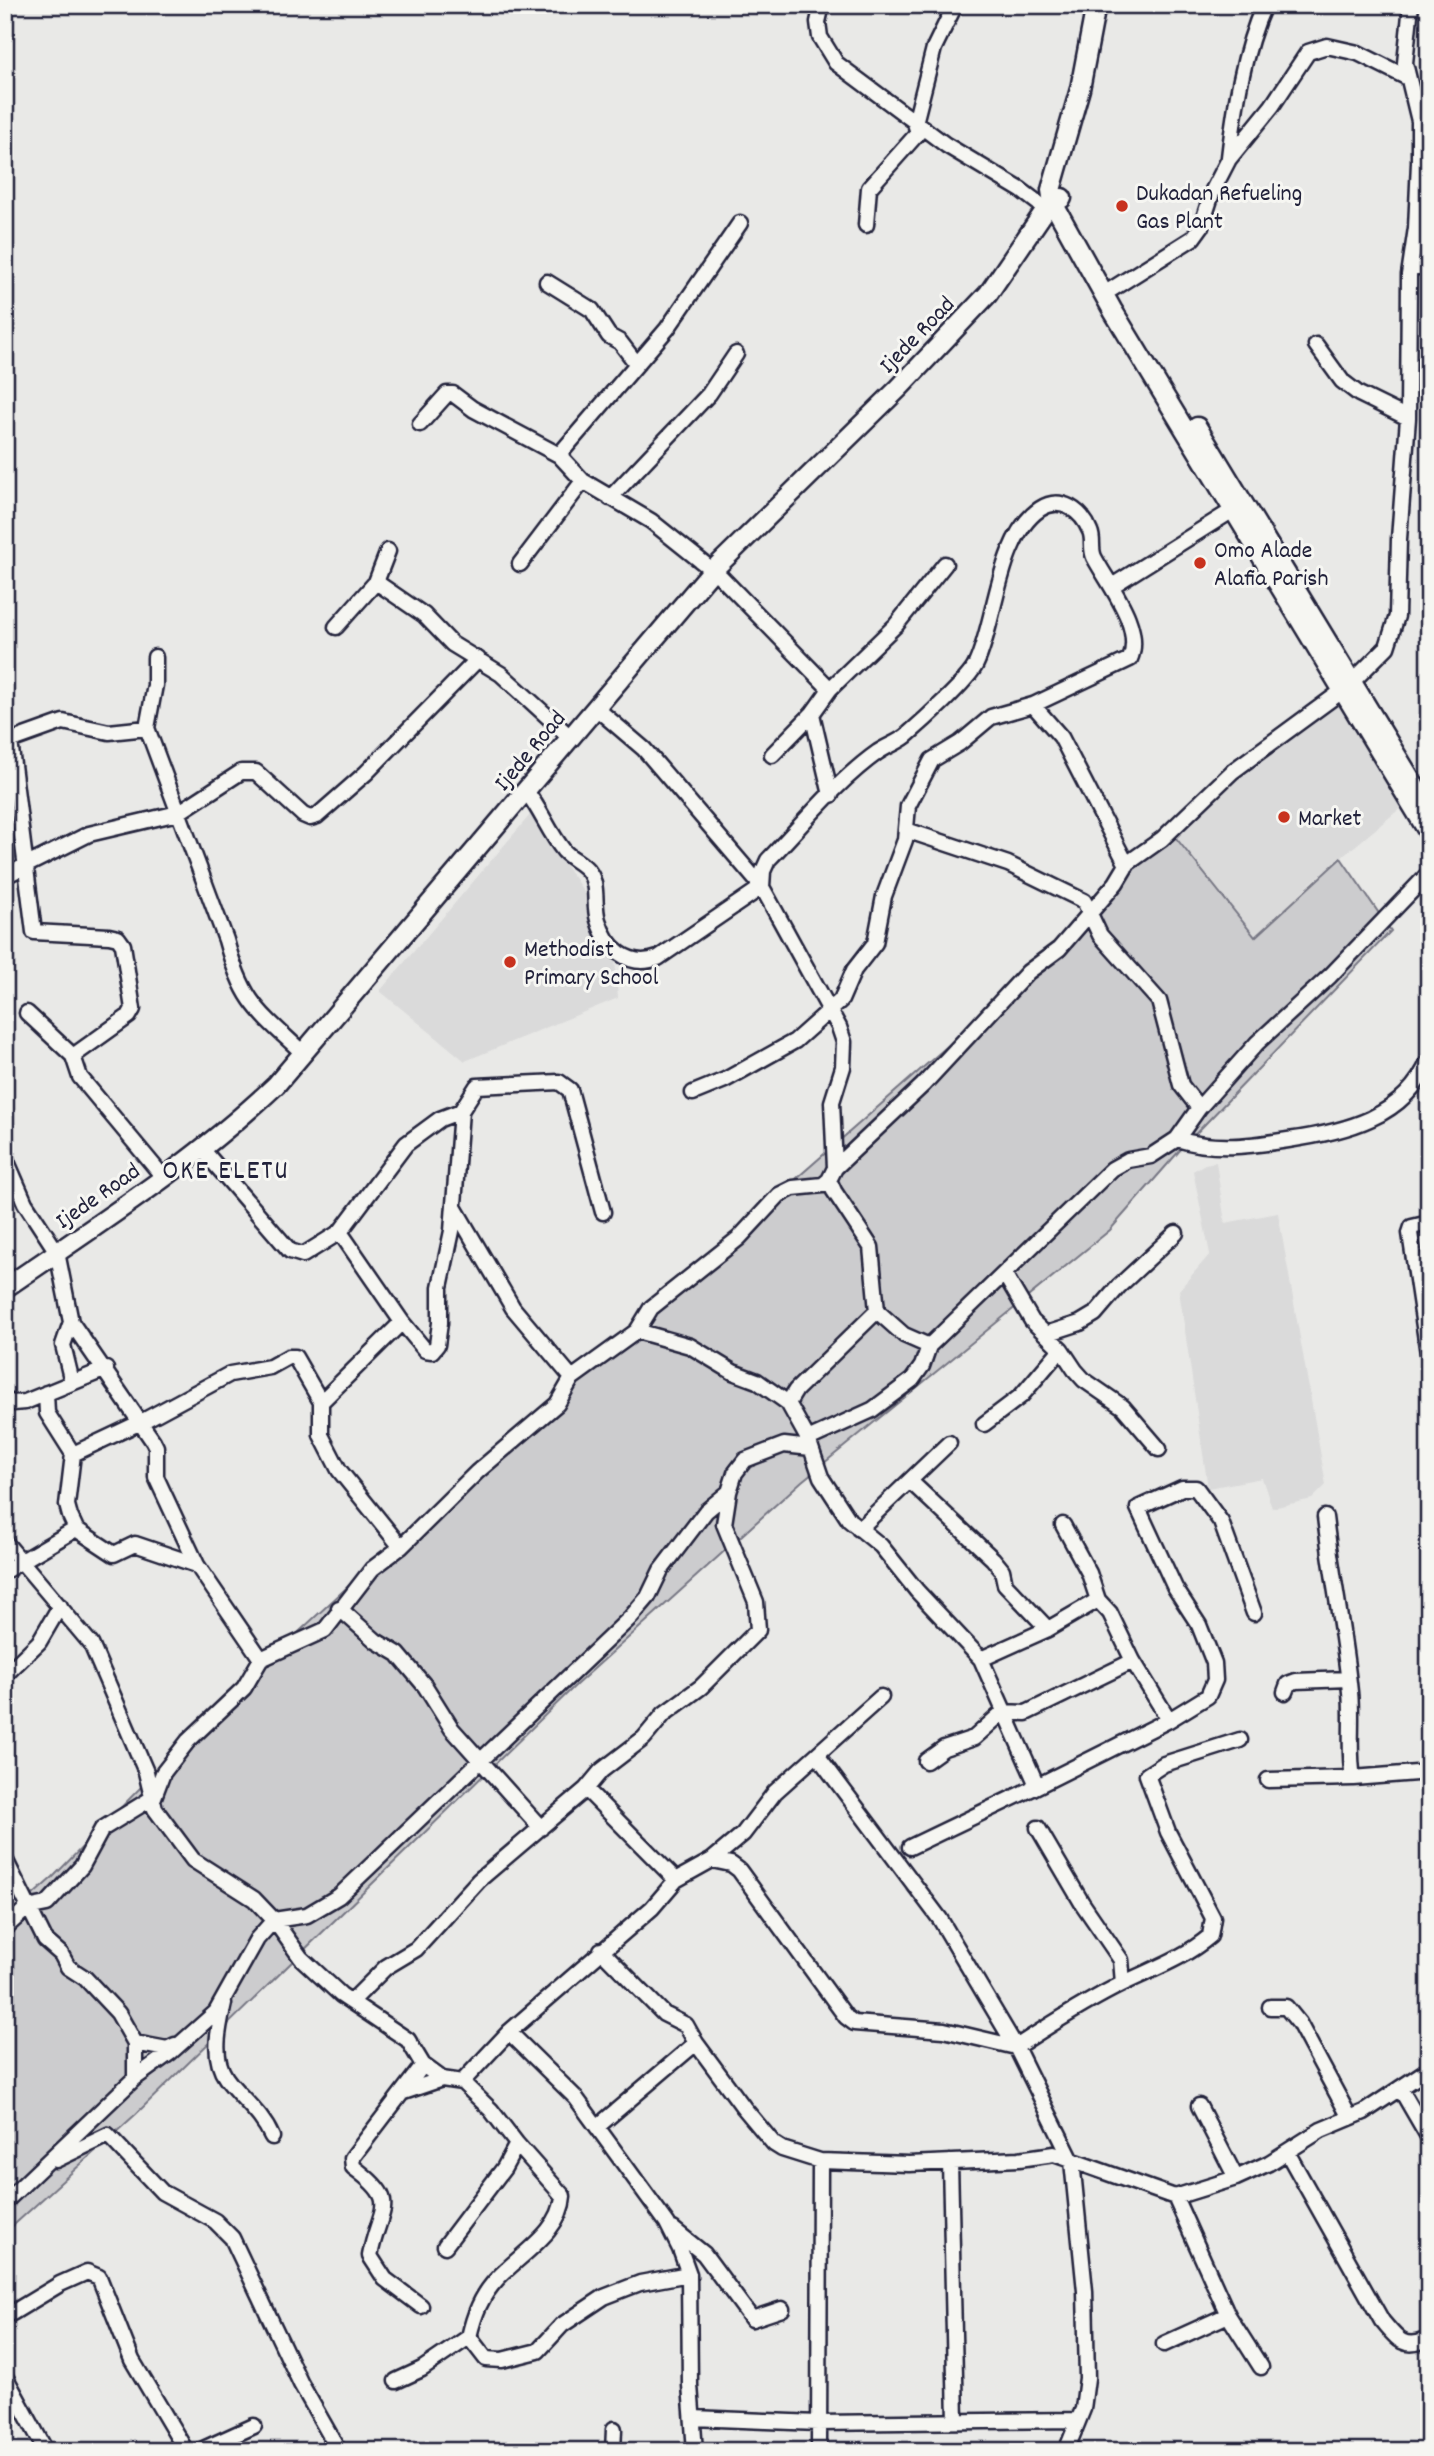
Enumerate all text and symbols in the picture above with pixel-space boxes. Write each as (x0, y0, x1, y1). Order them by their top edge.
place label: Dukadan Refueling Gas Plant (1136, 178, 1302, 240)
marker: Dukadan Refueling Gas Plant (1114, 198, 1130, 214)
street label: Ijede Road (872, 290, 964, 383)
place label: Omo Alade Alafia Parish (1214, 535, 1328, 597)
marker: Omo Alade Alafia Parish (1192, 555, 1208, 571)
street label: Ijede Road (487, 704, 575, 800)
place label: Market (1298, 803, 1362, 837)
marker: Market (1276, 809, 1292, 825)
place label: Methodist Primary School (524, 934, 659, 996)
marker: Methodist Primary School (502, 954, 518, 970)
district label: OKE ELETU (162, 1153, 290, 1193)
street label: Ijede Road (49, 1156, 148, 1239)

